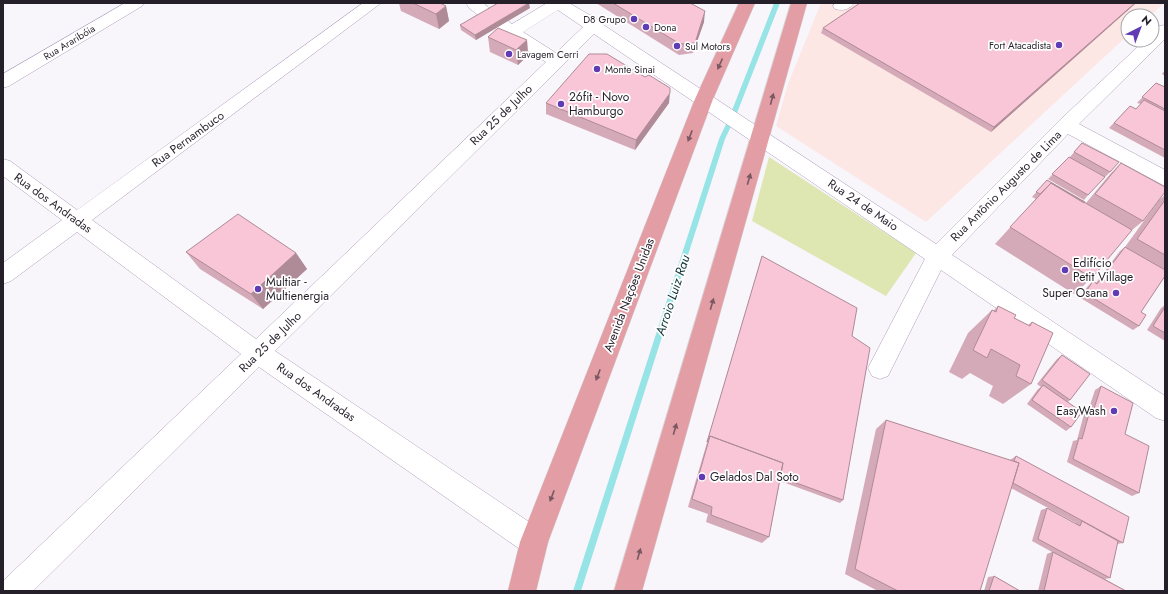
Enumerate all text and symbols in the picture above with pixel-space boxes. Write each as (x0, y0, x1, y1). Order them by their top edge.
north arrow (1120, 8, 1160, 48)
place label: D8 Grupo (583, 12, 627, 27)
text: N (1138, 12, 1155, 29)
marker: D8 Grupo (629, 14, 639, 24)
place label: Dona (654, 20, 677, 35)
street label: Rua Araribóia (40, 21, 98, 64)
marker: Dona (641, 22, 651, 32)
place label: Fort Atacadista (989, 38, 1051, 53)
place label: Sul Motors (685, 39, 730, 54)
marker: Fort Atacadista (1054, 40, 1064, 50)
marker: Sul Motors (672, 41, 682, 51)
place label: Lavagem Cerri (517, 47, 579, 62)
marker: Lavagem Cerri (504, 49, 514, 59)
one-way arrow (716, 58, 723, 70)
place label: Monte Sinai (605, 62, 655, 77)
marker: Monte Sinai (592, 64, 602, 74)
street label: Rua 25 de Julho (466, 80, 537, 150)
place label: 26fit - Novo Hamburgo (569, 88, 630, 120)
one-way arrow (769, 93, 775, 105)
marker: 26fit - Novo Hamburgo (556, 99, 566, 109)
street label: Rua Pernambuco (148, 106, 228, 171)
street label: Rua Antônio Augusto de Lima (946, 126, 1066, 246)
one-way arrow (686, 130, 692, 142)
street label: Rua dos Andradas (10, 168, 96, 238)
one-way arrow (746, 173, 752, 185)
street label: Rua 24 de Maio (824, 175, 902, 236)
street label: Avenida Nações Unidas (599, 235, 659, 355)
water label: Arroio Luiz Rau (650, 252, 695, 339)
place label: Edifício Petit Village (1073, 254, 1133, 286)
marker: Edifício Petit Village (1060, 265, 1070, 275)
place label: Multiar - Multienergia (266, 273, 329, 305)
marker: Multiar - Multienergia (253, 284, 263, 294)
place label: Super Osana (1042, 284, 1108, 302)
marker: Super Osana (1111, 288, 1121, 298)
one-way arrow (709, 298, 715, 310)
street label: Rua 25 de Julho (235, 307, 306, 377)
street label: Rua dos Andradas (273, 358, 359, 426)
one-way arrow (595, 369, 601, 381)
place label: EasyWash (1056, 402, 1106, 420)
marker: EasyWash (1109, 406, 1119, 416)
one-way arrow (673, 423, 679, 435)
place label: Gelados Dal Soto (710, 468, 799, 486)
marker: Gelados Dal Soto (697, 472, 707, 482)
one-way arrow (549, 491, 555, 503)
one-way arrow (636, 547, 642, 559)

